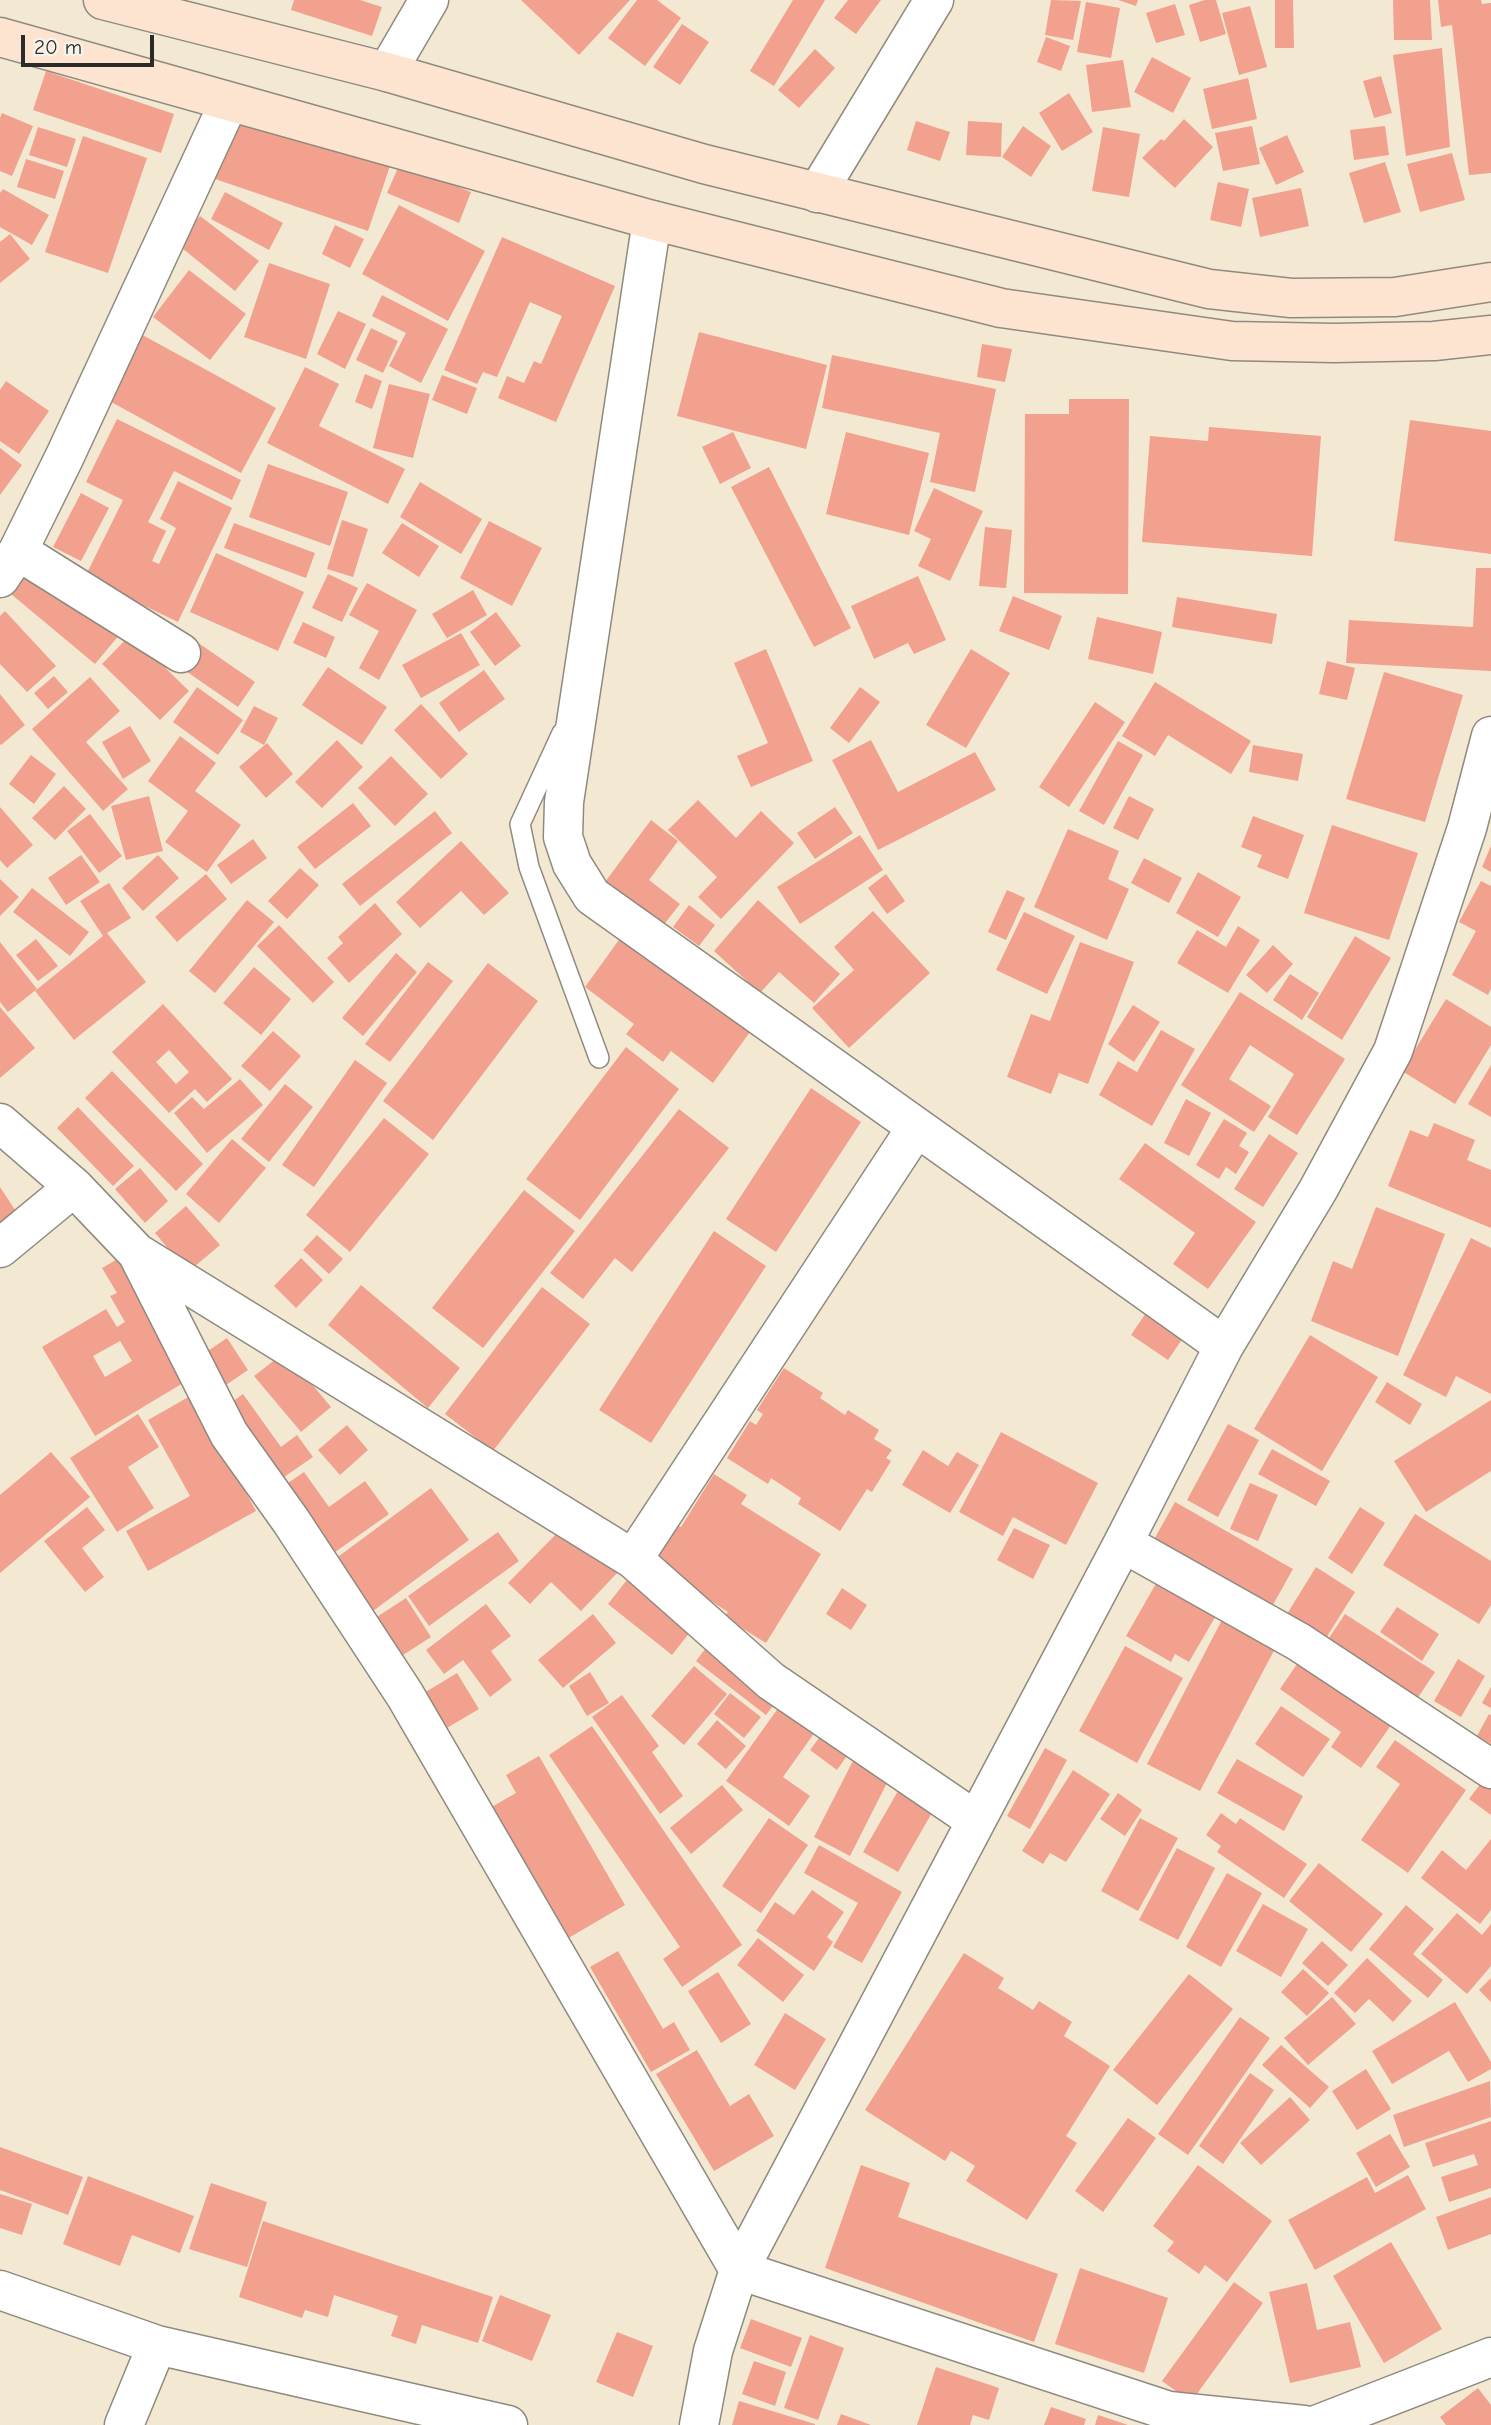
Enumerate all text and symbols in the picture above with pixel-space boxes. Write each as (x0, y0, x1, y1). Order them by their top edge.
scale bar (24, 21, 158, 65)
text: 20 m (34, 35, 82, 59)

